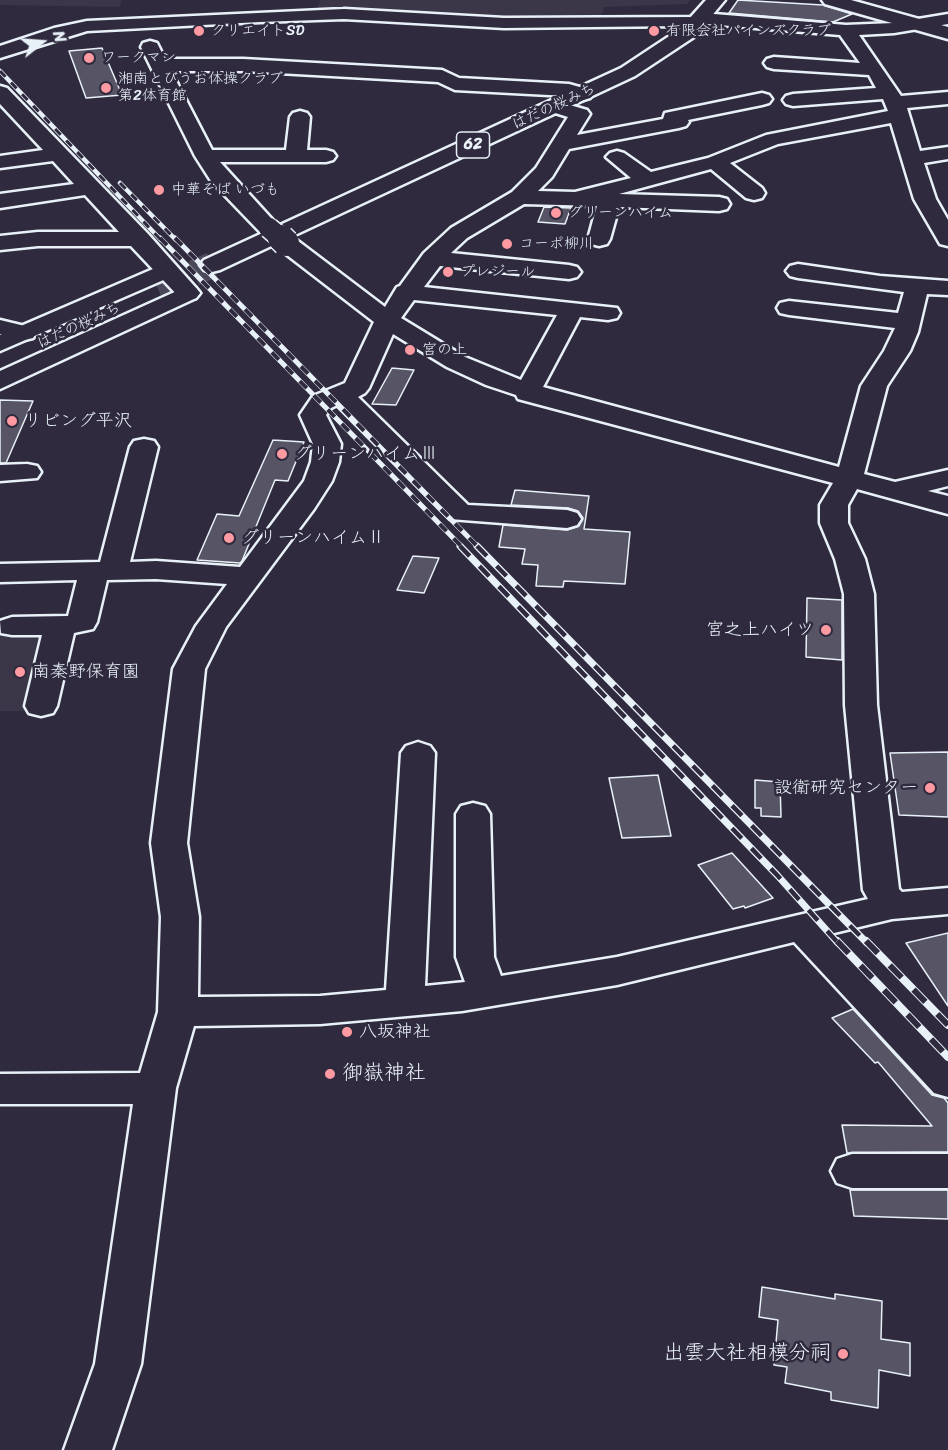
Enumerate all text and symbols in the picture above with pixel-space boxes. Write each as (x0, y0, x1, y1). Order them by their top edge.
north arrow (12, 12, 72, 72)
place label: クリエイトSD (211, 22, 304, 40)
place label: 有限会社パインズクラブ (666, 22, 831, 40)
marker: クリエイトSD (192, 24, 206, 38)
marker: 有限会社パインズクラブ (647, 24, 661, 38)
text: N (44, 27, 75, 46)
place label: ワークマン (101, 49, 176, 67)
marker: ワークマン (82, 51, 96, 65)
place label: 湘南とびうお体操クラブ 第2体育館 (118, 70, 283, 105)
street label: はだの桜みち (509, 80, 599, 134)
marker: 湘南とびうお体操クラブ 第2体育館 (99, 81, 113, 95)
road number: 62 (456, 132, 490, 158)
place label: 中華そば いづも (171, 181, 280, 199)
marker: 中華そば いづも (152, 183, 166, 197)
place label: グリーンハイム (568, 204, 673, 222)
marker: グリーンハイム (549, 206, 563, 220)
place label: コーポ柳川 (519, 235, 594, 253)
marker: コーポ柳川 (500, 237, 514, 251)
place label: プレジール (460, 263, 535, 281)
marker: プレジール (441, 265, 455, 279)
street label: はだの桜みち (34, 299, 124, 353)
place label: 宮の上 (422, 341, 467, 359)
marker: 宮の上 (403, 343, 417, 357)
place label: リビング平沢 (24, 410, 132, 432)
marker: リビング平沢 (5, 414, 19, 428)
place label: グリーンハイムⅢ (294, 443, 438, 465)
marker: グリーンハイムⅢ (275, 447, 289, 461)
place label: グリーンハイムⅡ (241, 527, 385, 549)
marker: グリーンハイムⅡ (222, 531, 236, 545)
place label: 宮之上ハイツ (706, 619, 814, 641)
marker: 宮之上ハイツ (819, 623, 833, 637)
place label: 南秦野保育園 (32, 661, 140, 683)
marker: 南秦野保育園 (13, 665, 27, 679)
place label: 設衛研究センター (774, 777, 918, 799)
marker: 設衛研究センター (923, 781, 937, 795)
place label: 八坂神社 (359, 1021, 431, 1043)
marker: 八坂神社 (340, 1025, 354, 1039)
place label: 御嶽神社 (342, 1061, 426, 1087)
marker: 御嶽神社 (323, 1067, 337, 1081)
place label: 出雲大社相模分祠 (663, 1341, 831, 1367)
marker: 出雲大社相模分祠 (836, 1347, 850, 1361)

